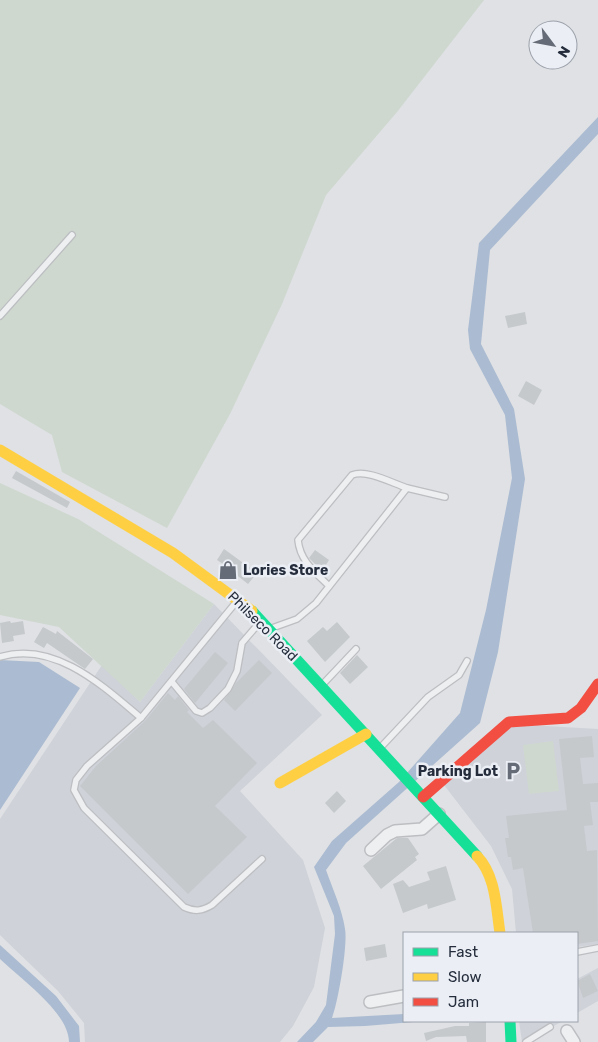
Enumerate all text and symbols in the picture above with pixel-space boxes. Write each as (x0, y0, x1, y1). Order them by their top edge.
north arrow (528, 20, 578, 70)
text: N (554, 43, 573, 60)
shop icon: Lories Store (217, 559, 239, 581)
place label: Lories Store (243, 562, 328, 579)
street label: Philseco Road (224, 588, 301, 665)
parking icon: Parking Lot (502, 760, 524, 782)
place label: Parking Lot (418, 763, 498, 780)
legend (403, 932, 578, 1022)
text: Fast (448, 943, 478, 961)
text: Slow (448, 968, 481, 986)
text: Jam (448, 993, 479, 1011)

